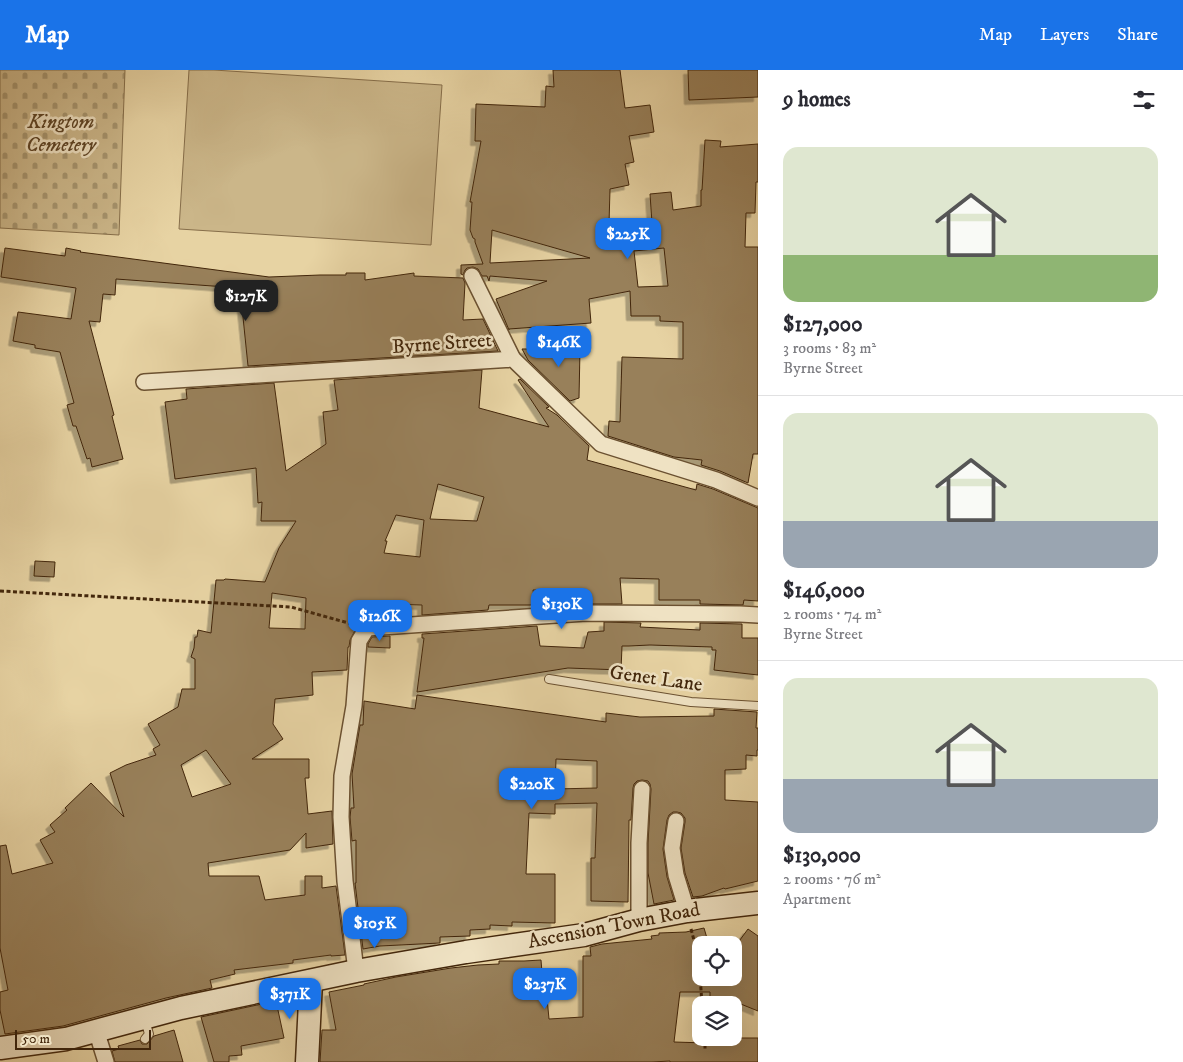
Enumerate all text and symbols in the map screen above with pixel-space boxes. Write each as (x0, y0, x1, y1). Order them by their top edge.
text: Map (25, 20, 69, 50)
text: Map (979, 24, 1012, 46)
text: Layers (1040, 24, 1089, 46)
text: Share (1117, 24, 1158, 46)
icon: filters (1130, 86, 1158, 114)
text: 9 homes (783, 87, 851, 113)
park label: Kingtom Cemetery (26, 110, 97, 158)
icon: home (926, 180, 1016, 270)
pin: $225K (593, 218, 663, 260)
text: $225K (606, 224, 650, 244)
pin: $127K (211, 280, 281, 322)
text: $127K (225, 286, 267, 306)
text: $127,000 (783, 312, 862, 338)
pin: $146K (524, 326, 594, 368)
street label: Byrne Street (391, 328, 493, 360)
text: $146K (537, 332, 581, 352)
text: 3 rooms · 83 m² (783, 338, 876, 358)
text: Byrne Street (783, 358, 863, 378)
icon: home (926, 445, 1016, 535)
text: $146,000 (783, 578, 865, 604)
pin: $130K (527, 588, 597, 630)
text: $130K (542, 594, 582, 614)
pin: $126K (345, 600, 415, 642)
text: 2 rooms · 74 m² (783, 604, 881, 624)
text: $126K (359, 606, 401, 626)
text: Byrne Street (783, 624, 863, 644)
street label: Genet Lane (608, 660, 704, 698)
icon: home (926, 710, 1016, 800)
pin: $220K (497, 768, 567, 810)
text: $220K (510, 774, 554, 794)
text: $130,000 (783, 843, 861, 869)
text: 2 rooms · 76 m² (783, 869, 881, 889)
text: Apartment (783, 889, 851, 909)
street label: Ascension Town Road (526, 897, 702, 955)
pin: $105K (340, 906, 410, 949)
text: $105K (354, 913, 396, 933)
map controls (692, 936, 742, 1046)
button: locate (692, 936, 742, 986)
pin: $237K (510, 968, 580, 1010)
text: $237K (524, 974, 566, 994)
pin: $371K (255, 978, 325, 1020)
text: $371K (270, 984, 310, 1004)
button: layers (692, 996, 742, 1046)
scale bar (15, 1027, 151, 1050)
text: 50 m (22, 1030, 50, 1048)

